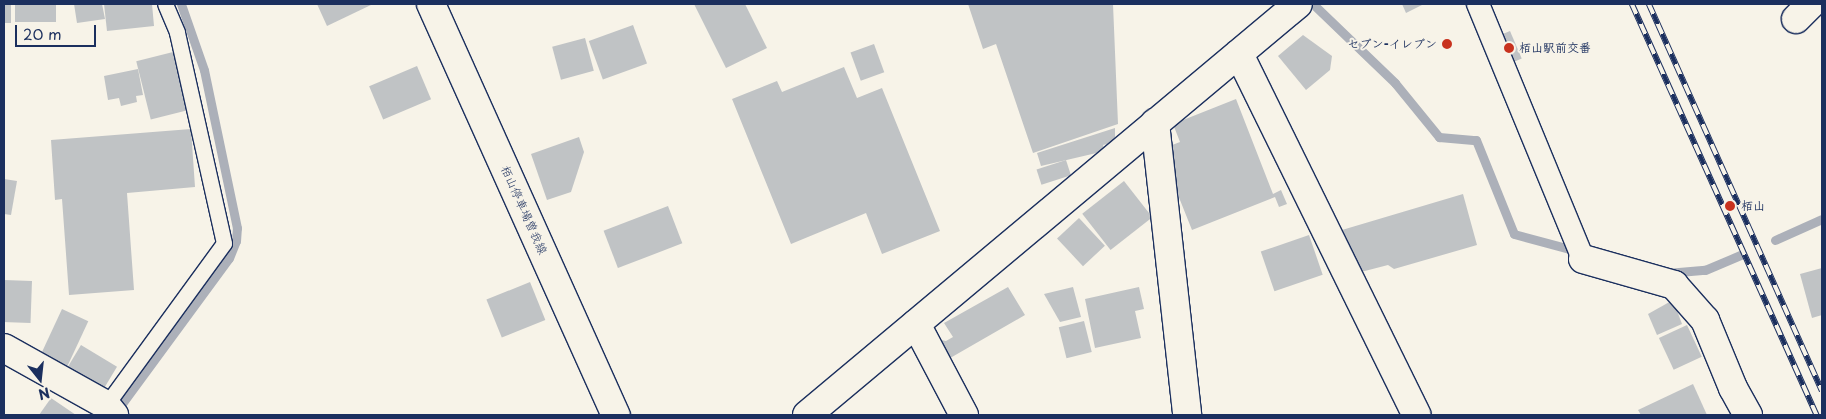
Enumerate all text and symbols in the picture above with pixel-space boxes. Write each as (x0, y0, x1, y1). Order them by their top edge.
scale bar (18, 15, 99, 47)
text: 20 m (23, 22, 62, 45)
place label: セブン-イレブン (1347, 37, 1437, 51)
marker: セブン-イレブン (1441, 38, 1453, 50)
place label: 栢山駅前交番 (1519, 41, 1591, 55)
marker: 栢山駅前交番 (1503, 42, 1515, 54)
street label: 栢山停車場曽我線 (498, 163, 550, 257)
marker: 栢山 (1723, 199, 1737, 213)
place label: 栢山 (1741, 199, 1765, 213)
north arrow (15, 354, 65, 404)
text: N (36, 382, 52, 406)

